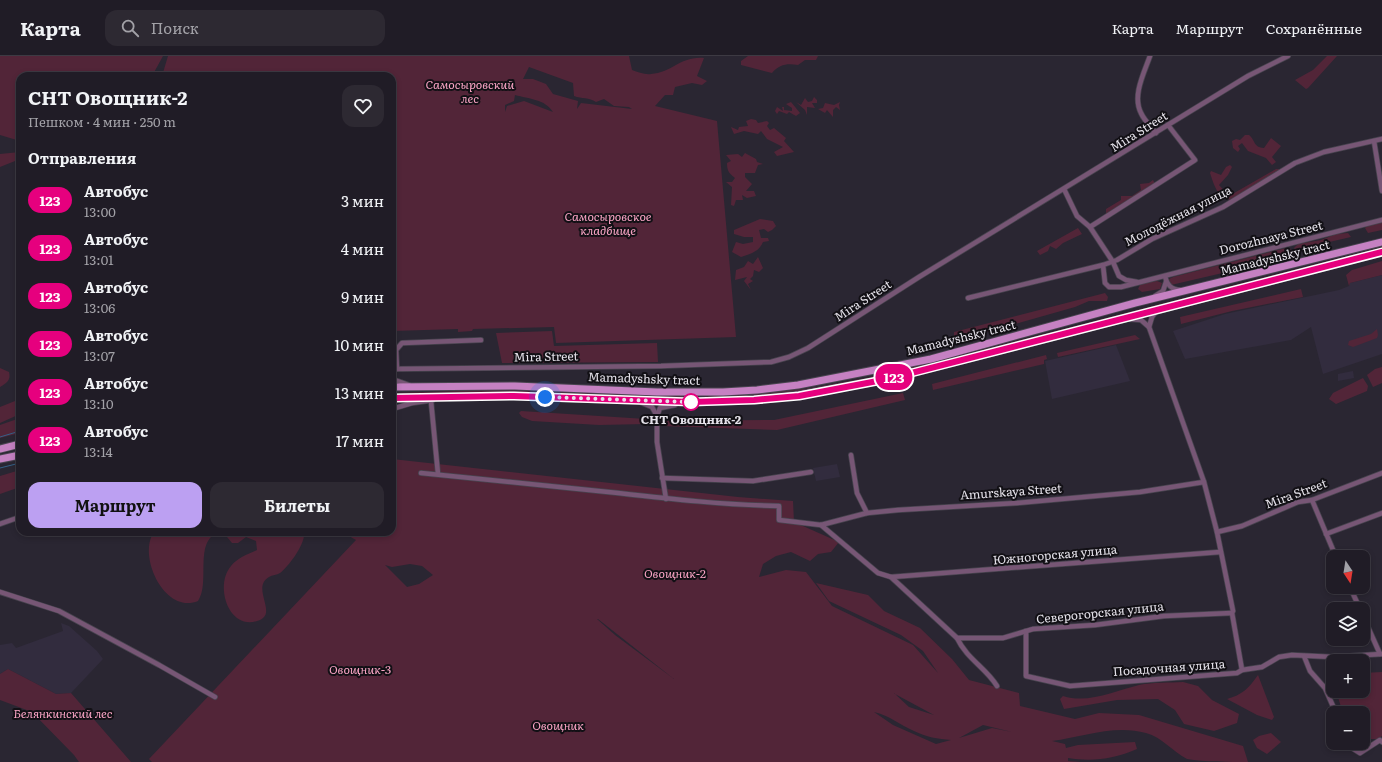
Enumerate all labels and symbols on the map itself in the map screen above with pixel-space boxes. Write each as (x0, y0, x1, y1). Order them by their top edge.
park label: Самосыровский лес (426, 75, 515, 107)
street label: Mira Street (1106, 106, 1171, 156)
street label: Молодёжная улица (1121, 180, 1235, 250)
park label: Самосыровское кладбище (565, 207, 652, 239)
street label: Dorozhnaya Street (1217, 215, 1324, 259)
street label: Mamadyshsky tract (1218, 235, 1332, 279)
street label: Mira Street (830, 275, 895, 325)
street label: Mamadyshsky tract (904, 315, 1018, 359)
street label: Mira Street (513, 346, 579, 366)
line badge: 123 (871, 364, 917, 390)
street label: Mamadyshsky tract (588, 367, 701, 389)
your location (535, 387, 555, 407)
marker: СНТ Овощник-2 (682, 393, 700, 411)
place label: СНТ Овощник-2 (641, 410, 742, 428)
street label: Mira Street (1262, 473, 1329, 513)
street label: Amurskaya Street (960, 478, 1062, 504)
street label: Южногорская улица (992, 540, 1118, 568)
north arrow (1326, 550, 1370, 594)
park label: Овощник-2 (644, 564, 706, 582)
street label: Северогорская улица (1035, 596, 1165, 628)
street label: Посадочная улица (1112, 654, 1226, 680)
park label: Овощник-3 (329, 660, 391, 678)
park label: Белянкинский лес (13, 704, 113, 722)
park label: Овощник (532, 716, 584, 734)

